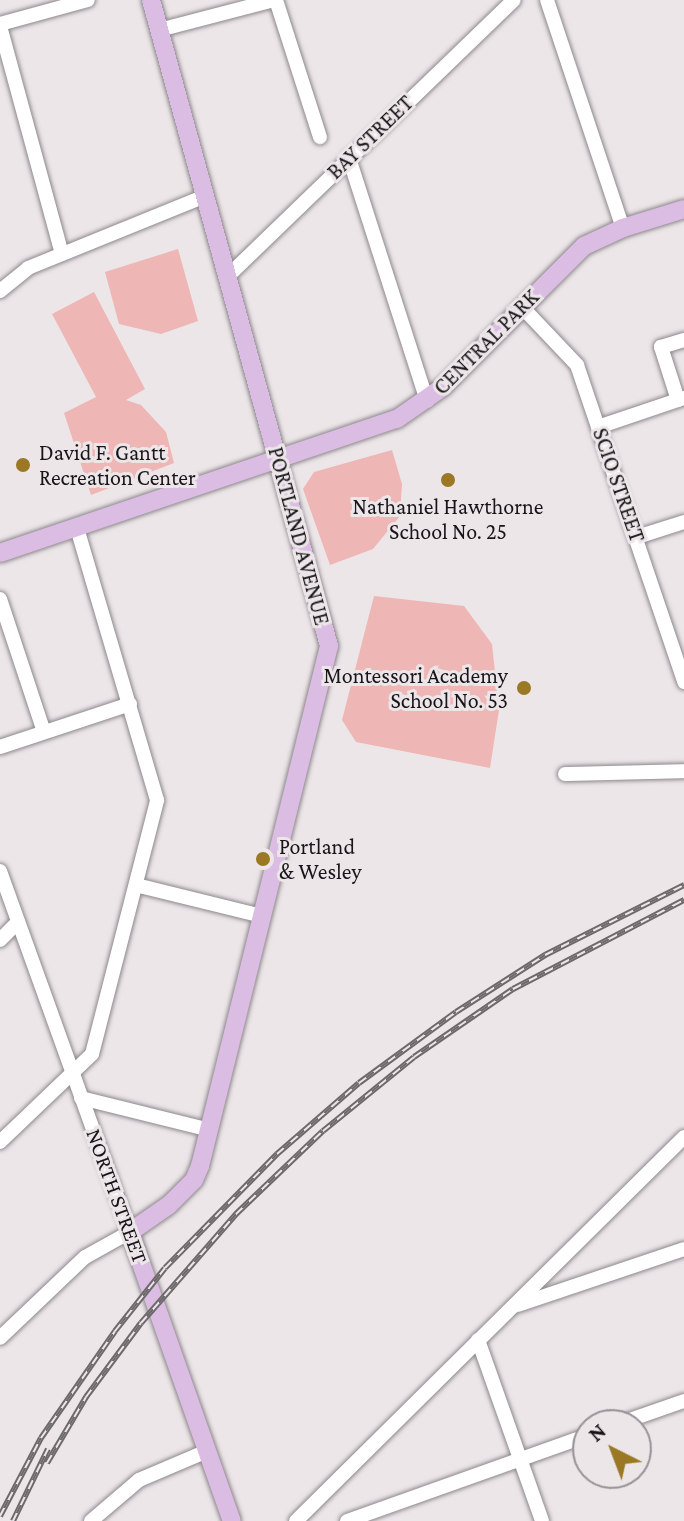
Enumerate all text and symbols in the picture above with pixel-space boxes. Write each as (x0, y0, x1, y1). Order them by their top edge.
street label: BAY STREET (321, 89, 419, 185)
street label: CENTRAL PARK (428, 284, 544, 400)
street label: SCIO STREET (587, 424, 651, 546)
place label: David F. Gantt Recreation Center (39, 439, 196, 490)
street label: PORTLAND AVENUE (263, 444, 335, 628)
marker: David F. Gantt Recreation Center (14, 456, 32, 474)
marker: Nathaniel Hawthorne School No. 25 (439, 471, 457, 489)
place label: Nathaniel Hawthorne School No. 25 (352, 493, 544, 544)
place label: Montessori Academy School No. 53 (323, 662, 508, 714)
marker: Montessori Academy School No. 53 (515, 679, 533, 697)
place label: Portland & Wesley (279, 833, 362, 884)
marker: Portland & Wesley (254, 850, 272, 868)
street label: NORTH STREET (80, 1125, 154, 1267)
north arrow (572, 1409, 652, 1489)
text: N (583, 1418, 611, 1447)

